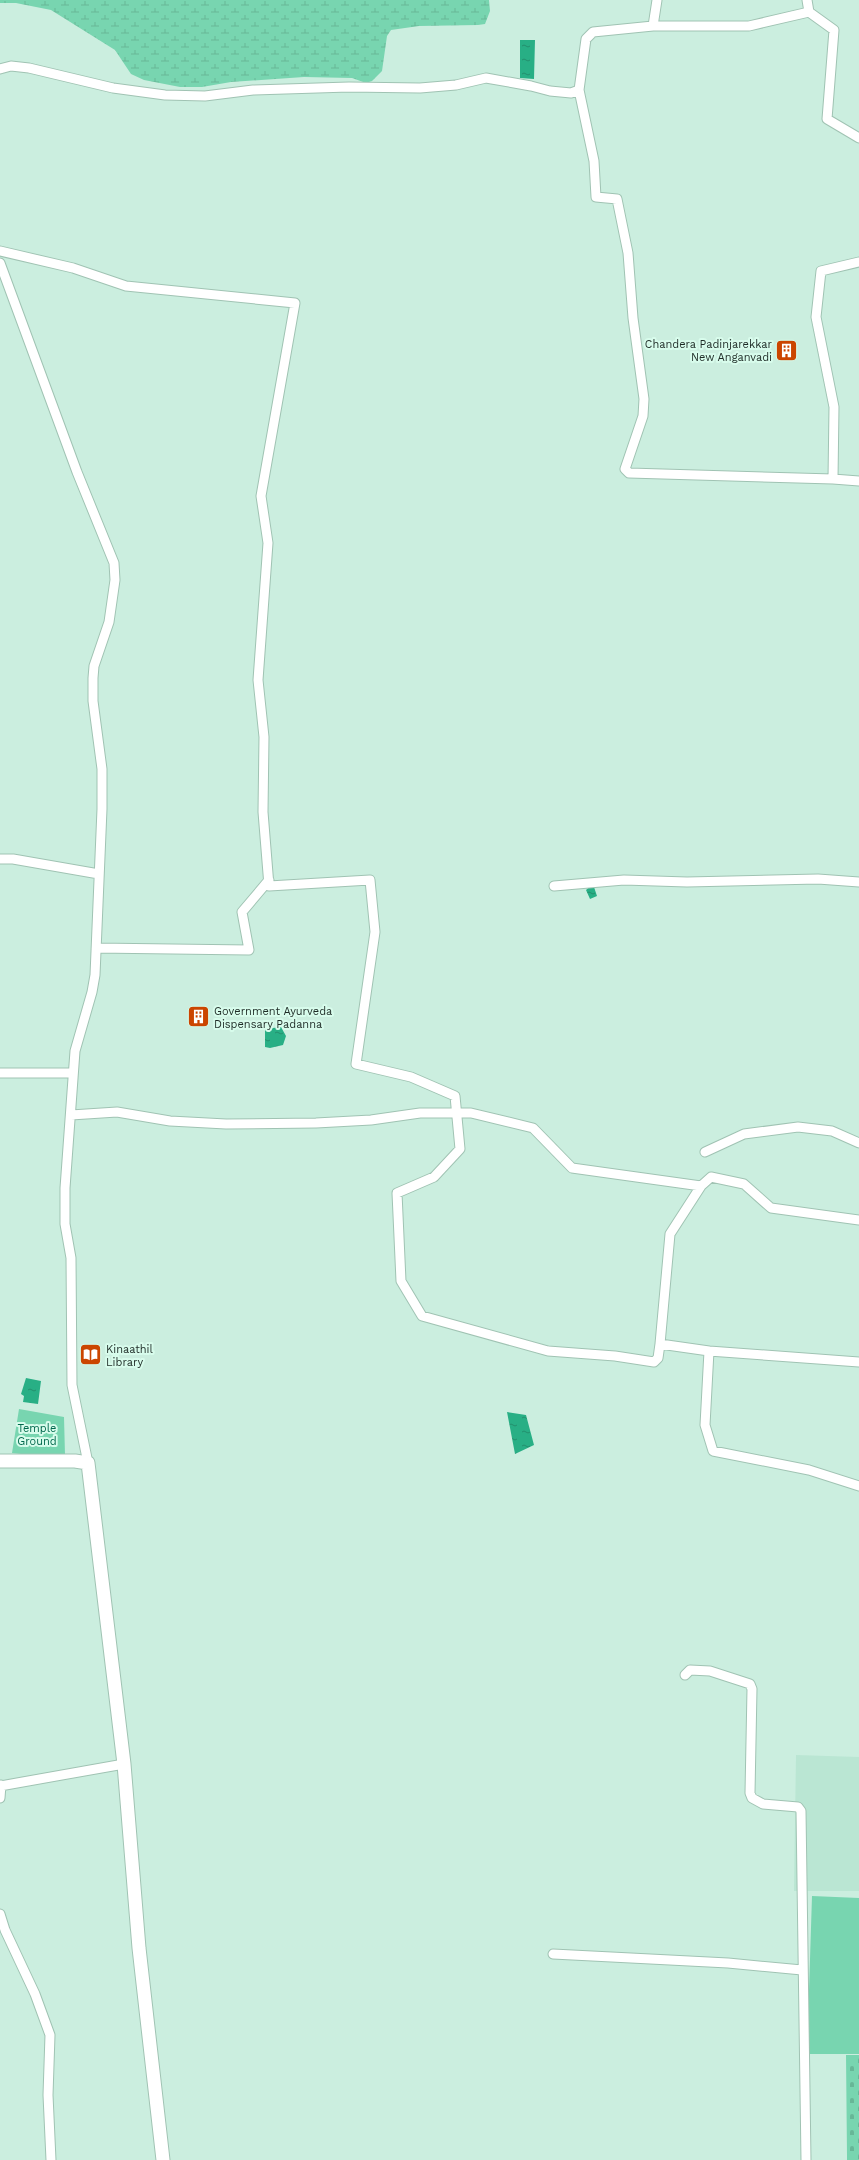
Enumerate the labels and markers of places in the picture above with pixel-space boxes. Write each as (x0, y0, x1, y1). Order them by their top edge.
building icon: Chandera Padinjarekkar New Anganvadi (774, 337, 800, 363)
place label: Chandera Padinjarekkar New Anganvadi (645, 338, 773, 364)
building icon: Government Ayurveda Dispensary Padanna (186, 1004, 212, 1030)
place label: Government Ayurveda Dispensary Padanna (214, 1005, 332, 1031)
library icon: Kinaathil Library (77, 1342, 103, 1368)
place label: Kinaathil Library (106, 1343, 154, 1369)

